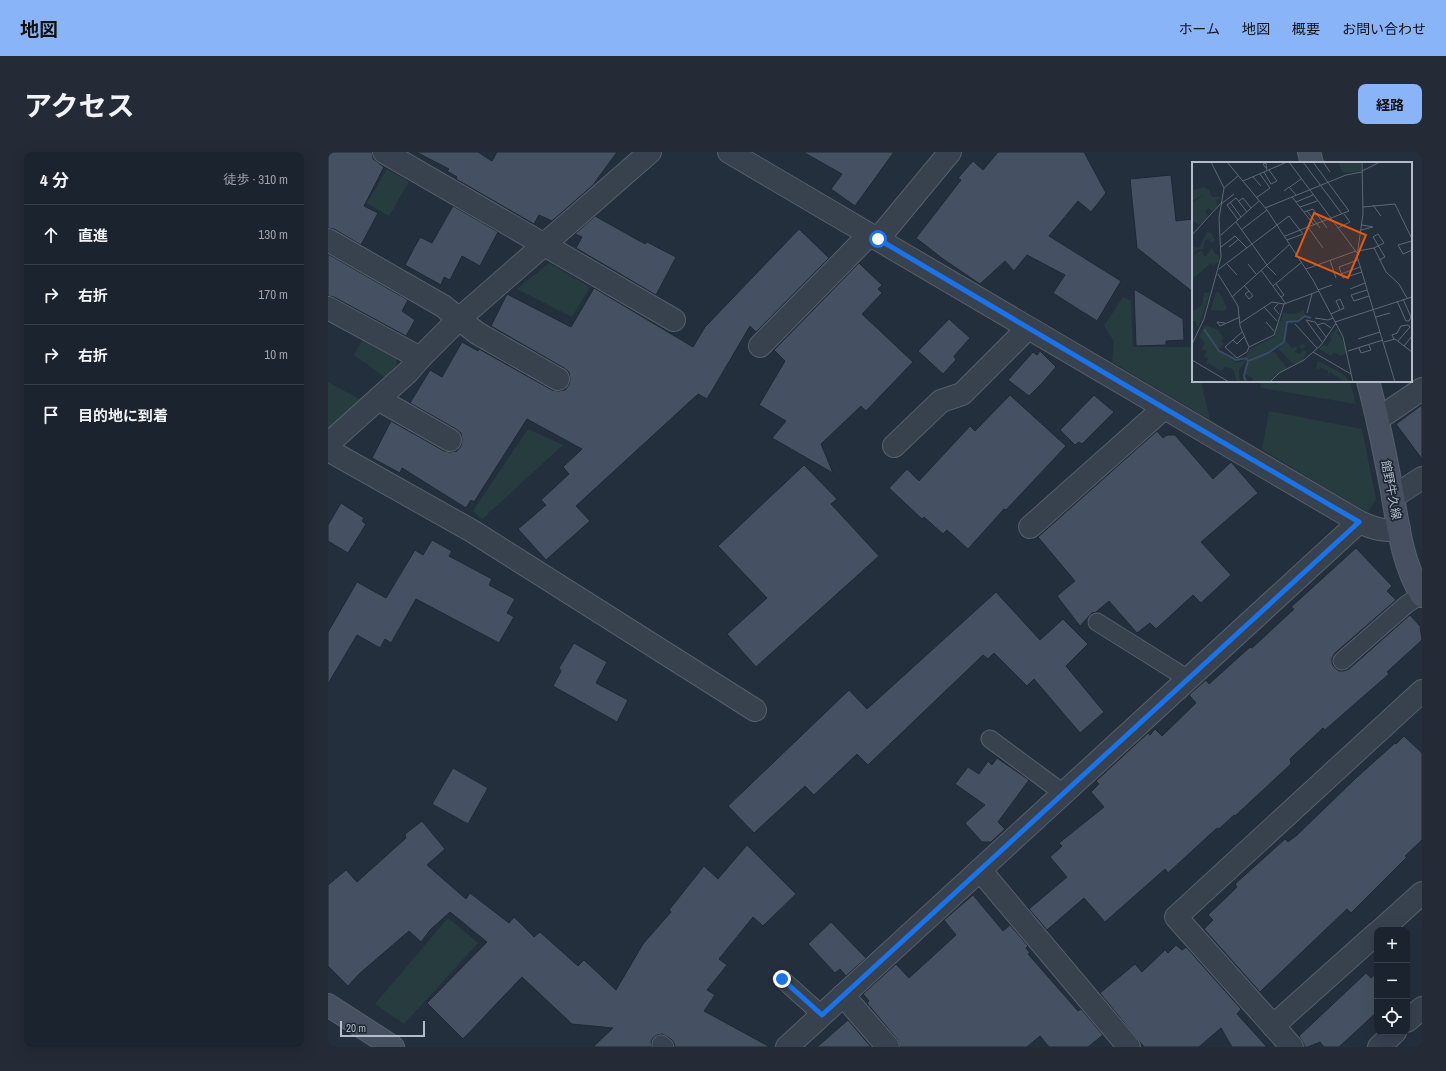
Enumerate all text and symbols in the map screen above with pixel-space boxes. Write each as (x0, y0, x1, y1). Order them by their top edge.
text: 地図 (20, 16, 58, 42)
text: ホーム (1178, 20, 1220, 38)
text: 地図 (1242, 20, 1270, 38)
text: 概要 (1292, 20, 1320, 38)
text: お問い合わせ (1342, 20, 1426, 38)
button: 経路 (1358, 84, 1422, 124)
text: アクセス (24, 87, 135, 125)
inset map (1192, 162, 1412, 382)
text: 4 分 (40, 168, 69, 191)
text: 徒歩 · 310 m (223, 171, 288, 188)
icon: ahead (40, 224, 62, 246)
text: 直進 (78, 225, 108, 246)
text: 130 m (258, 226, 288, 243)
route start (869, 230, 887, 248)
icon: right (40, 284, 62, 306)
text: 右折 (78, 285, 108, 306)
text: 170 m (258, 286, 288, 303)
icon: right (40, 344, 62, 366)
text: 右折 (78, 345, 108, 366)
text: 10 m (264, 346, 288, 363)
icon: arrive (40, 404, 62, 426)
text: 目的地に到着 (78, 405, 168, 426)
street label: 館野牛久線 (1377, 459, 1405, 521)
map controls (1374, 927, 1410, 1035)
button: + (1374, 927, 1410, 963)
button: − (1374, 963, 1410, 999)
route end (773, 970, 791, 988)
button: locate (1374, 999, 1410, 1035)
scale bar (340, 1019, 425, 1038)
text: 20 m (346, 1021, 366, 1035)

